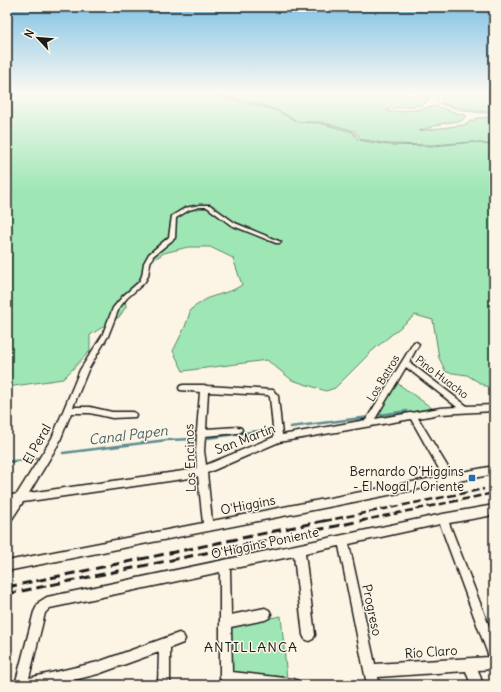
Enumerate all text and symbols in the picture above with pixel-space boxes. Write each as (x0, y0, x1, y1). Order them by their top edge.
north arrow (18, 18, 58, 58)
text: N (21, 27, 37, 40)
street label: Los Batros (363, 352, 403, 404)
street label: Pino Huacho (413, 352, 471, 402)
street label: San Martín (212, 420, 278, 458)
street label: El Peral (19, 421, 55, 467)
water label: Canal Papen (88, 421, 169, 449)
street label: Los Encinos (180, 423, 200, 493)
place label: Bernardo O'Higgins - El Nogal / Oriente (349, 463, 464, 495)
marker: Bernardo O'Higgins - El Nogal / Oriente (467, 473, 477, 483)
street label: O'Higgins (219, 491, 277, 519)
street label: O'Higgins Poniente (210, 523, 320, 563)
street label: Progreso (358, 582, 386, 638)
district label: ANTILLANCA (204, 638, 298, 656)
street label: Río Claro (404, 642, 458, 662)

